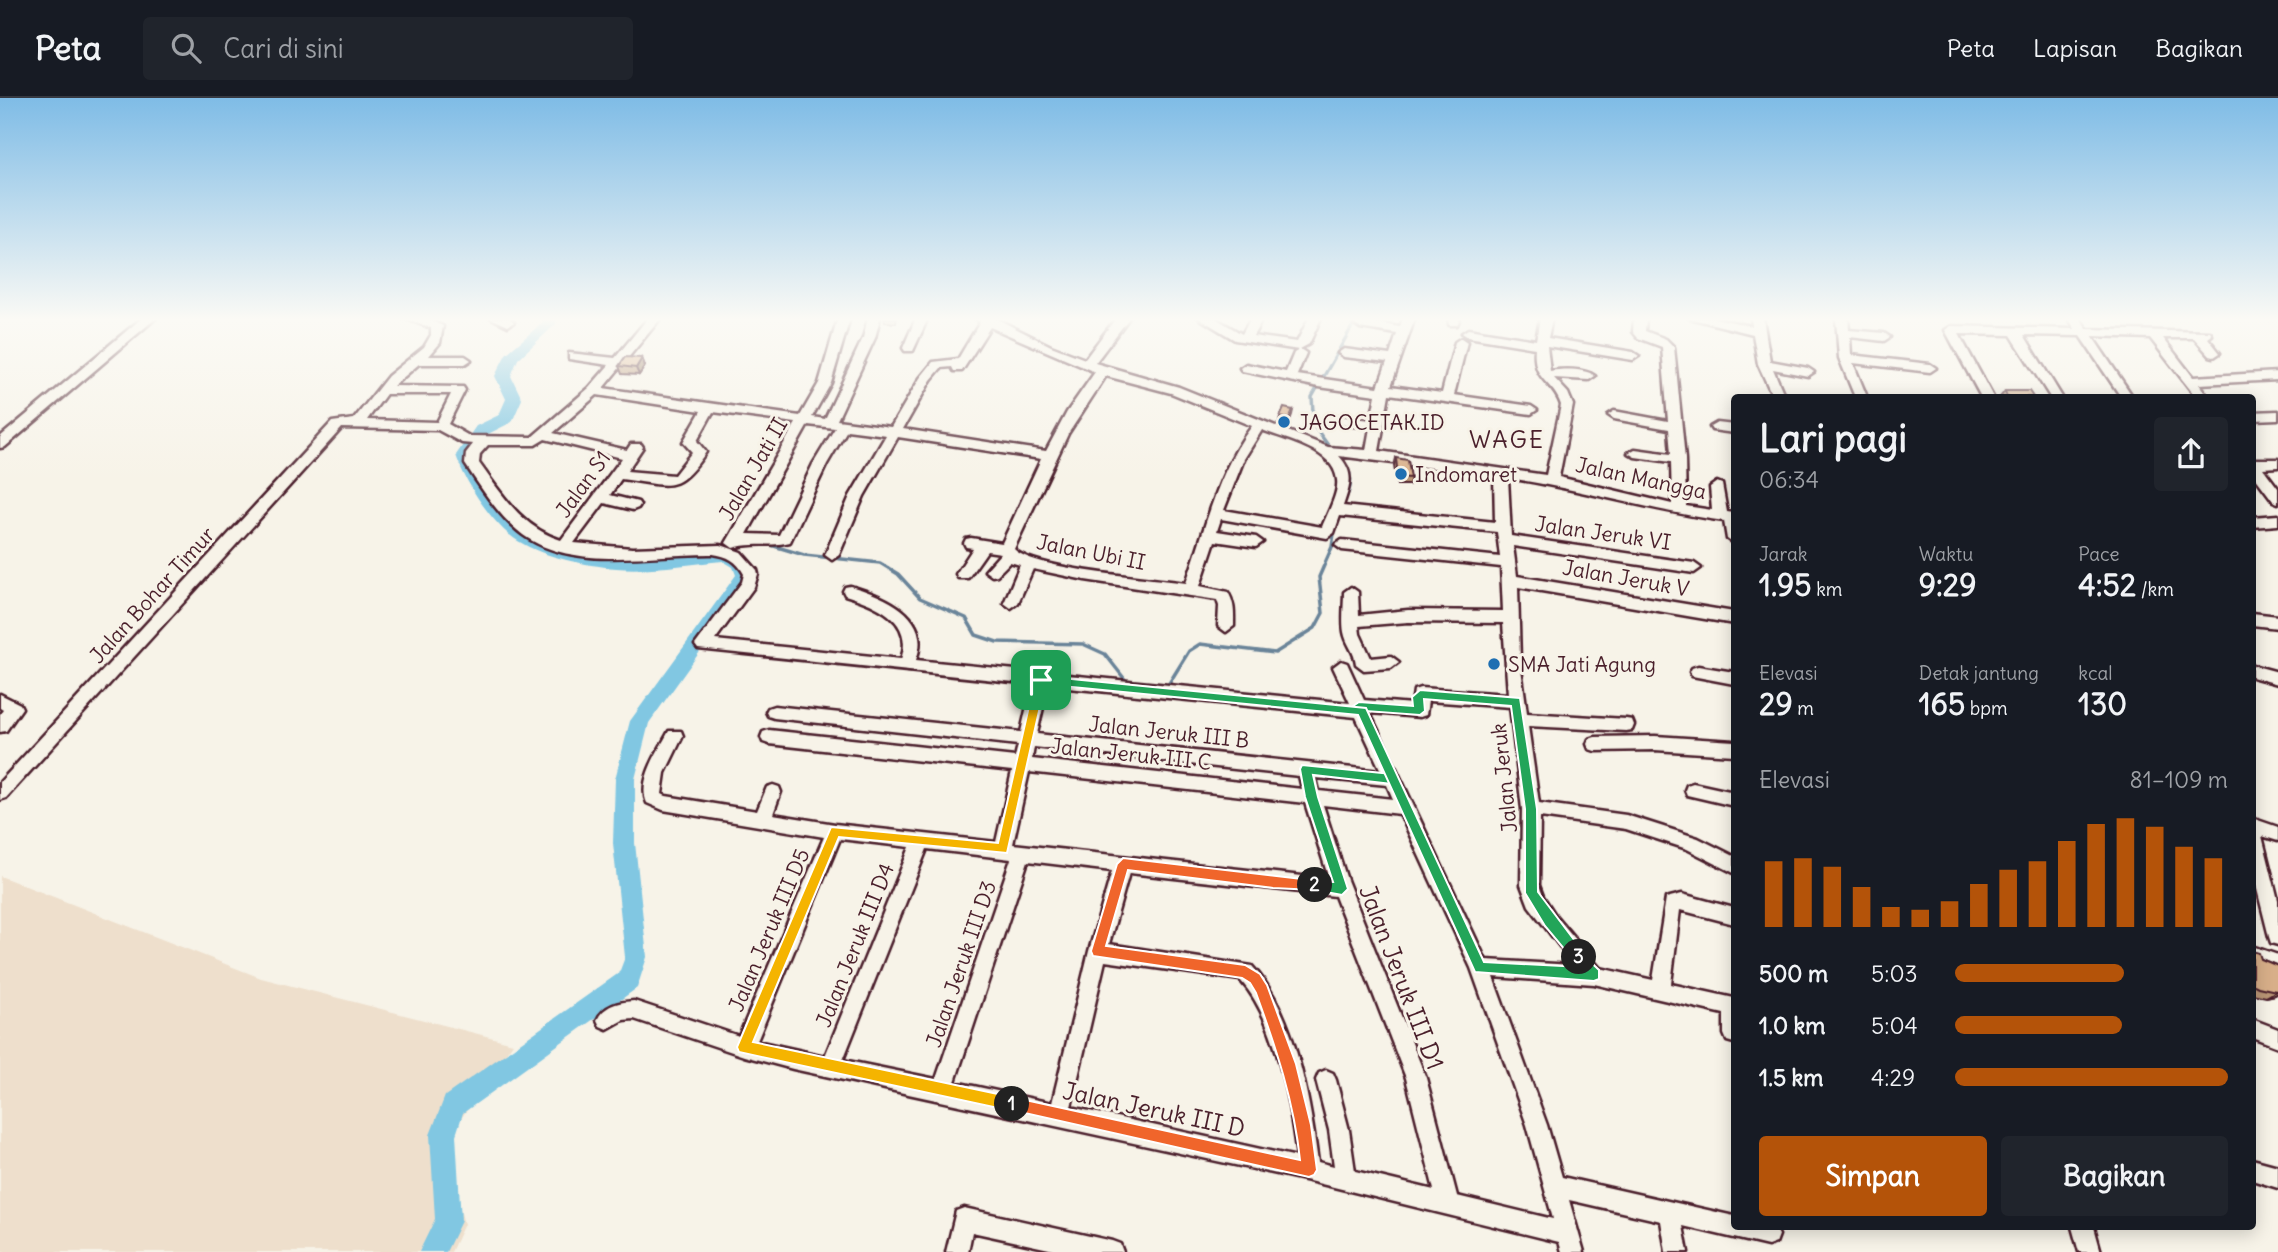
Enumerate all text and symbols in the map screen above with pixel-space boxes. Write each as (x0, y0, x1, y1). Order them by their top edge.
search box (143, 17, 633, 80)
text: Peta (35, 27, 101, 69)
icon: search (167, 29, 205, 67)
text: Cari di sini (223, 32, 344, 65)
text: Peta (1947, 33, 1995, 63)
text: Lapisan (2033, 33, 2117, 63)
text: Bagikan (2155, 33, 2243, 63)
place label: JAGOCETAK.ID (1298, 409, 1445, 436)
street label: Jalan Jati II (713, 413, 793, 525)
marker: JAGOCETAK.ID (1276, 414, 1292, 430)
text: Lari pagi (1759, 415, 1907, 462)
button: share (2154, 417, 2228, 491)
district label: WAGE (1469, 424, 1545, 454)
street label: Jalan S1 (550, 445, 616, 523)
street label: Jalan Mangga (1573, 451, 1709, 505)
place label: Indomaret (1415, 461, 1517, 488)
text: 06:34 (1759, 465, 1819, 494)
marker: Indomaret (1393, 466, 1409, 482)
street label: Jalan Jeruk VI (1533, 510, 1673, 556)
street label: Jalan Bohar Timur (84, 521, 221, 669)
street label: Jalan Ubi II (1034, 528, 1148, 576)
text: Jarak (1759, 542, 1808, 566)
text: Waktu (1919, 542, 1973, 566)
text: Pace (2078, 542, 2120, 566)
street label: Jalan Jeruk V (1561, 554, 1691, 602)
text: 1.95 (1759, 566, 1812, 604)
text: 9:29 (1919, 566, 1976, 604)
text: 4:52 (2078, 566, 2136, 604)
text: km (1812, 577, 1843, 601)
text: /km (2136, 577, 2174, 601)
pin (1011, 650, 1071, 710)
place label: SMA Jati Agung (1508, 651, 1656, 678)
marker: SMA Jati Agung (1486, 656, 1502, 672)
icon: arrive (1022, 661, 1060, 699)
text: Elevasi (1759, 661, 1818, 685)
text: Detak jantung (1919, 661, 2039, 685)
text: kcal (2078, 661, 2113, 685)
text: 29 (1759, 685, 1793, 723)
text: 165 (1919, 685, 1965, 723)
text: 130 (2078, 685, 2127, 723)
text: m (1793, 696, 1814, 720)
text: bpm (1965, 696, 2008, 720)
street label: Jalan Jeruk III B (1087, 710, 1251, 754)
street label: Jalan Jeruk (1485, 722, 1523, 834)
street label: Jalan Jeruk III C (1049, 732, 1213, 776)
text: Elevasi (1759, 765, 1830, 794)
text: 81–109 m (2129, 765, 2228, 794)
street label: Jalan Jeruk III D5 (722, 844, 816, 1016)
street label: Jalan Jeruk III D4 (810, 859, 900, 1031)
pin: 2 (1298, 868, 1332, 902)
text: 2 (1309, 872, 1320, 896)
street label: Jalan Jeruk III D3 (920, 877, 1002, 1051)
street label: Jalan Jeruk III D1 (1353, 881, 1451, 1073)
pin: 3 (1562, 940, 1596, 974)
text: 3 (1573, 944, 1584, 968)
text: 500 m (1759, 959, 1828, 988)
text: 5:03 (1871, 959, 1918, 988)
text: 1.0 km (1759, 1011, 1825, 1040)
text: 5:04 (1871, 1011, 1918, 1040)
text: 1.5 km (1759, 1063, 1824, 1092)
text: 4:29 (1871, 1063, 1915, 1092)
street label: Jalan Jeruk III D (1060, 1075, 1248, 1143)
pin: 1 (995, 1086, 1030, 1122)
text: 1 (1008, 1091, 1015, 1115)
button: Simpan (1759, 1136, 1987, 1216)
button: Bagikan (2001, 1136, 2228, 1216)

